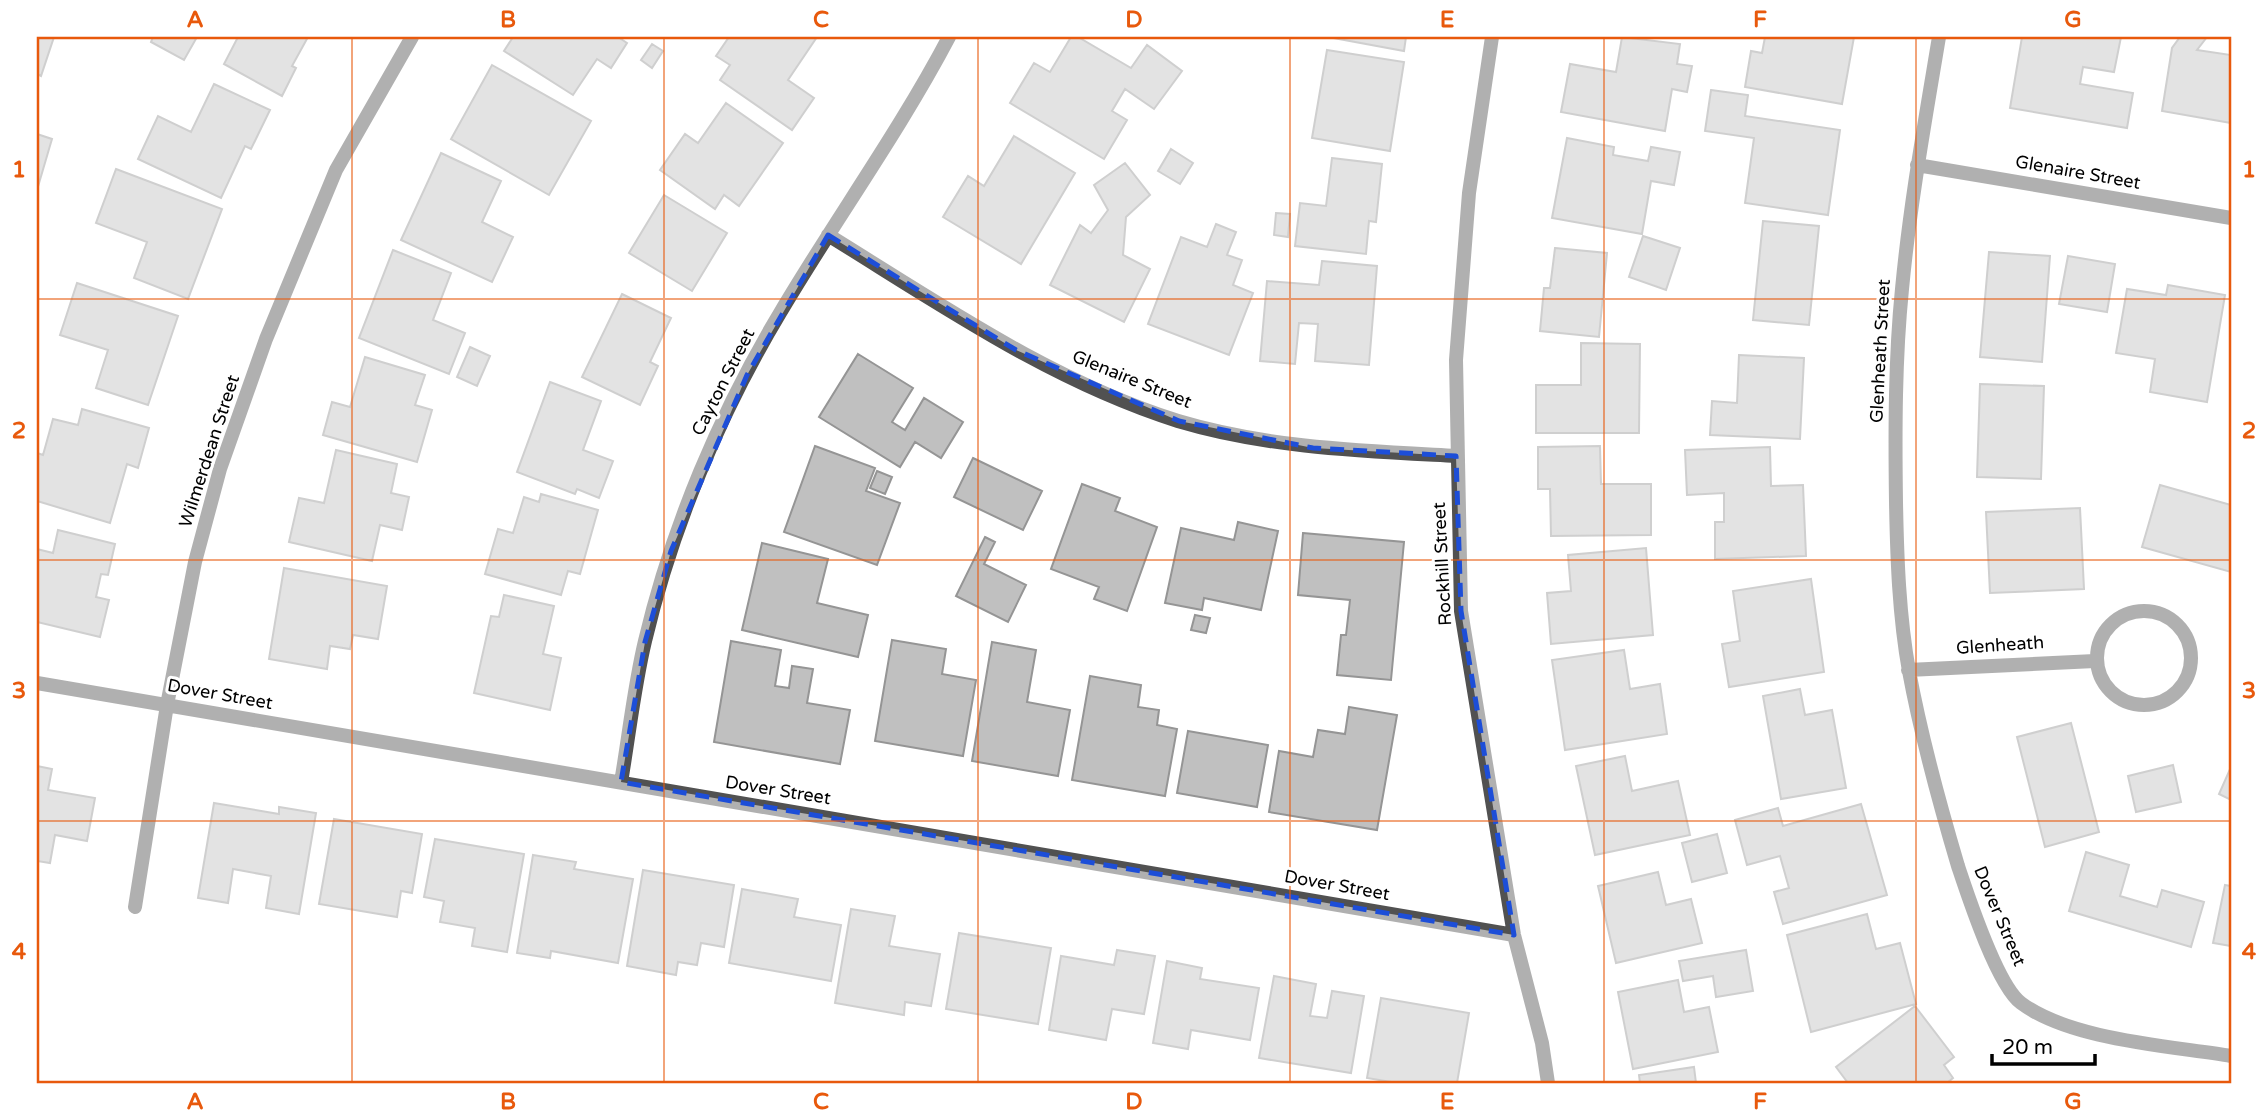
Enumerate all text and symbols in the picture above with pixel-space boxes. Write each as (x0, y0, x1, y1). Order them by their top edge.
text: A (186, 6, 204, 34)
text: B (500, 6, 516, 34)
text: C (813, 6, 829, 34)
text: D (1125, 6, 1143, 34)
text: E (1440, 6, 1454, 34)
text: F (1753, 6, 1767, 34)
text: G (2064, 6, 2082, 34)
street label: Glenaire Street (2014, 150, 2142, 194)
text: 1 (12, 156, 26, 184)
text: 1 (2242, 156, 2256, 184)
street label: Glenheath Street (1865, 278, 1895, 424)
street label: Cayton Street (687, 325, 759, 439)
street label: Glenaire Street (1069, 345, 1195, 413)
street label: Wilmerdean Street (174, 372, 244, 530)
text: 2 (12, 417, 26, 445)
text: 2 (2242, 417, 2256, 445)
street label: Rockhill Street (1428, 502, 1456, 626)
street label: Glenheath (1955, 631, 2045, 659)
street label: Dover Street (166, 674, 275, 714)
text: 3 (12, 677, 26, 705)
text: 3 (2242, 677, 2256, 705)
street label: Dover Street (724, 771, 832, 809)
street label: Dover Street (1969, 863, 2031, 969)
street label: Dover Street (1283, 865, 1392, 905)
text: 4 (12, 938, 27, 966)
text: 4 (2242, 938, 2257, 966)
scale bar (1992, 1022, 2095, 1066)
text: 20 m (2002, 1035, 2053, 1060)
text: A (186, 1088, 204, 1116)
text: B (500, 1088, 516, 1116)
text: C (813, 1088, 829, 1116)
text: D (1125, 1088, 1143, 1116)
text: E (1440, 1088, 1454, 1116)
text: F (1753, 1088, 1767, 1116)
text: G (2064, 1088, 2082, 1116)

